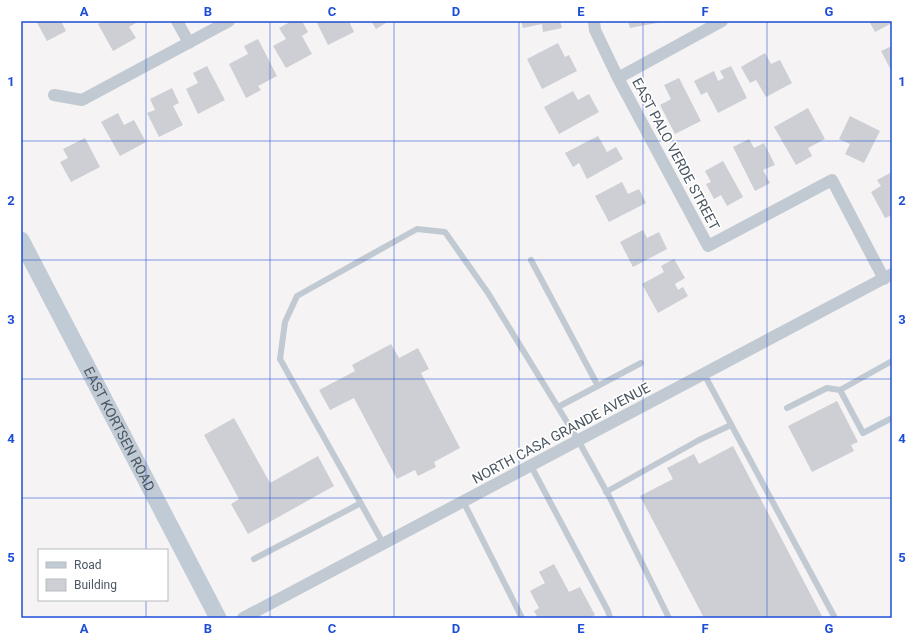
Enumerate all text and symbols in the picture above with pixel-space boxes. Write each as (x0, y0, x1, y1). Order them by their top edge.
text: A (80, 4, 89, 19)
text: B (204, 4, 212, 19)
text: C (328, 4, 337, 19)
text: D (452, 4, 460, 19)
text: E (577, 4, 585, 19)
text: F (701, 4, 709, 19)
text: G (825, 4, 834, 19)
text: 1 (7, 74, 15, 89)
text: 1 (898, 74, 906, 89)
street label: EAST PALO VERDE STREET (629, 75, 723, 233)
text: 2 (7, 193, 15, 208)
text: 2 (898, 193, 906, 208)
text: 3 (7, 312, 15, 327)
text: 3 (898, 312, 906, 327)
street label: EAST KORTSEN ROAD (81, 364, 158, 494)
street label: NORTH CASA GRANDE AVENUE (469, 379, 653, 487)
text: 4 (7, 431, 15, 446)
text: 4 (898, 431, 906, 446)
legend (38, 549, 168, 601)
text: 5 (7, 550, 15, 565)
text: 5 (898, 550, 906, 565)
text: Road (74, 558, 102, 572)
text: Building (74, 578, 117, 592)
text: A (80, 621, 89, 636)
text: B (204, 621, 212, 636)
text: C (328, 621, 337, 636)
text: D (452, 621, 460, 636)
text: E (577, 621, 585, 636)
text: F (701, 621, 709, 636)
text: G (825, 621, 834, 636)

